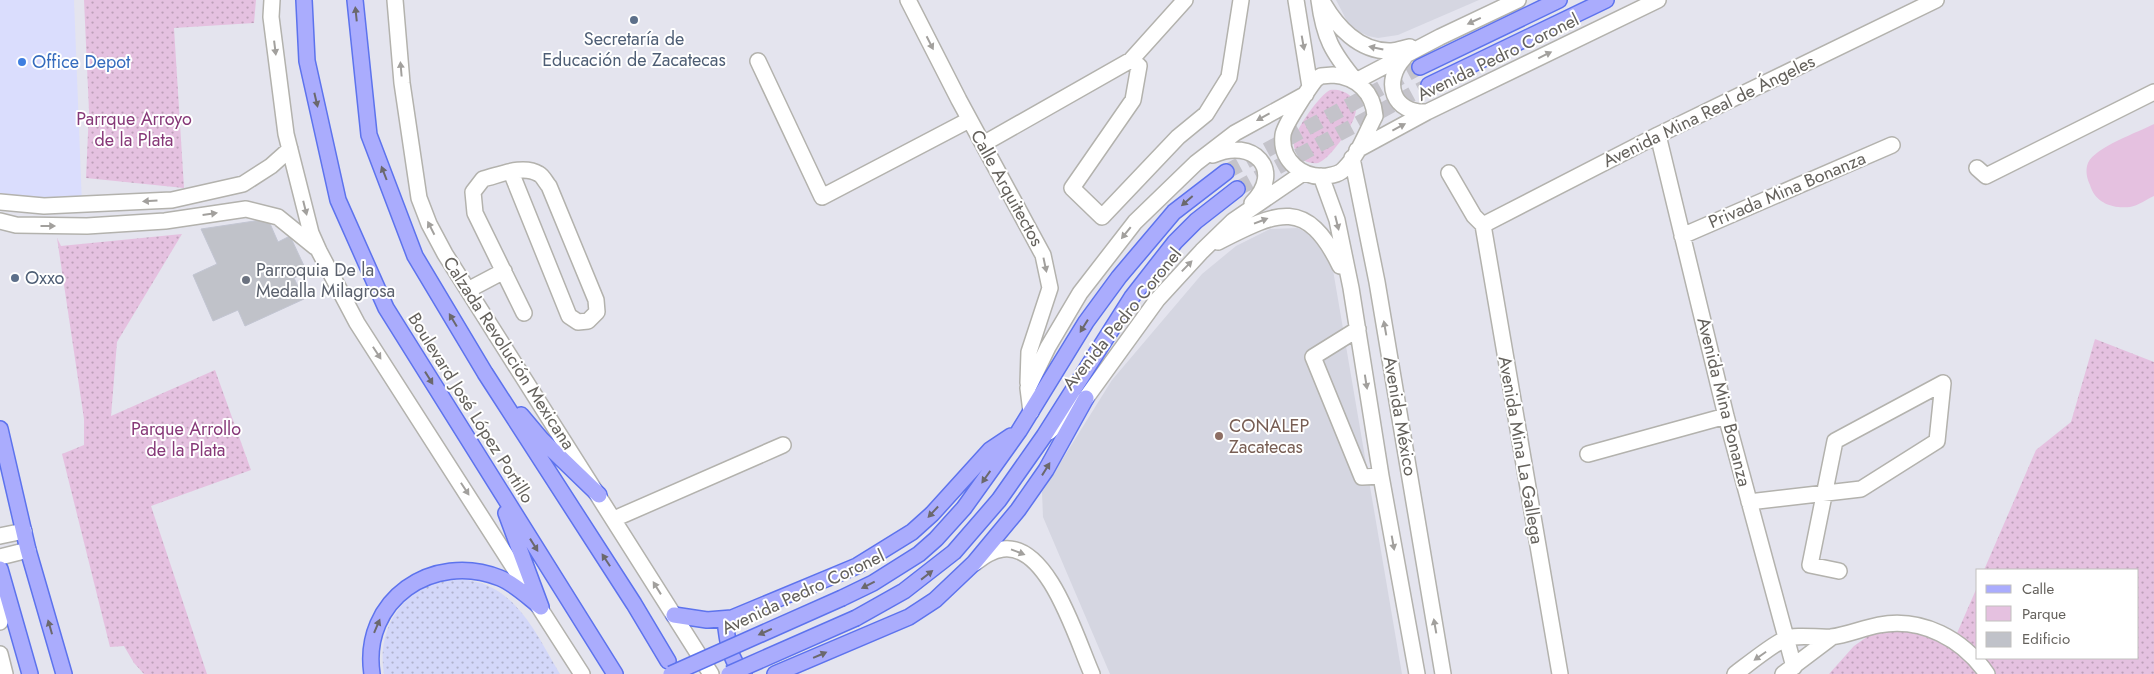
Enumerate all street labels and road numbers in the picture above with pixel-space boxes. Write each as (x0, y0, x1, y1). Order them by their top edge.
street label: Avenida Pedro Coronel (1413, 6, 1583, 108)
street label: Avenida Mina Real de Ángeles (1599, 48, 1819, 174)
street label: Calle Arquitectos (964, 125, 1050, 251)
street label: Privada Mina Bonanza (1704, 145, 1870, 235)
street label: Avenida Pedro Coronel (1056, 242, 1188, 396)
street label: Calzada Revolución Mexicana (437, 251, 581, 455)
street label: Boulevard José López Portillo (402, 308, 540, 508)
street label: Avenida Mina Bonanza (1690, 315, 1758, 489)
street label: Avenida México (1377, 354, 1423, 478)
street label: Avenida Mina La Gallega (1492, 354, 1550, 546)
street label: Avenida Pedro Coronel (717, 543, 889, 641)

